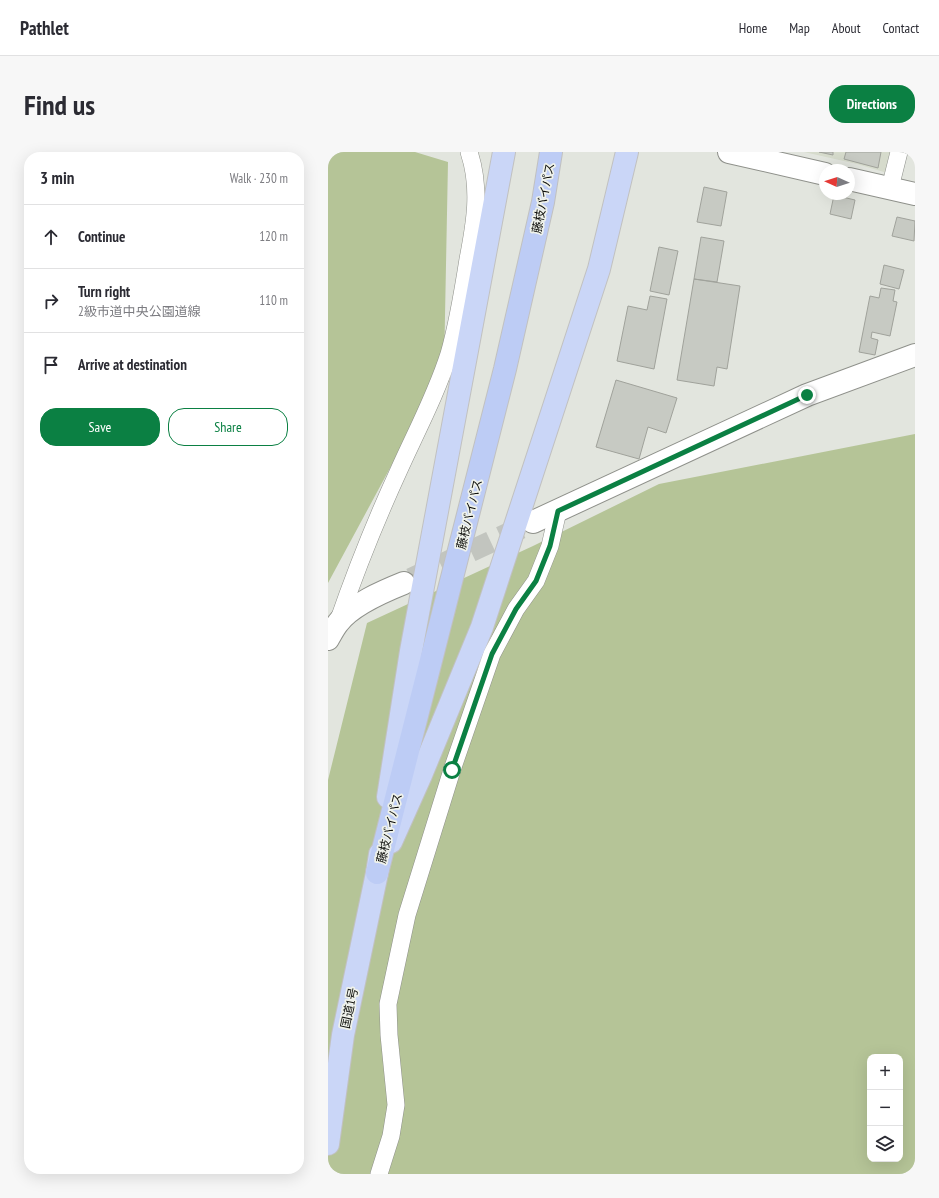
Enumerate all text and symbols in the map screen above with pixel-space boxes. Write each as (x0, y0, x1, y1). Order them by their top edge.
text: Pathlet (20, 16, 69, 40)
text: Home (739, 19, 767, 37)
text: Map (789, 19, 810, 37)
text: About (832, 19, 861, 37)
text: Contact (883, 19, 919, 37)
button: Directions (829, 85, 915, 123)
text: Find us (24, 86, 95, 123)
street label: 藤枝バイパス (529, 161, 557, 235)
north arrow (819, 164, 855, 200)
text: 3 min (40, 167, 74, 189)
text: Walk · 230 m (230, 170, 288, 187)
icon: ahead (40, 226, 62, 248)
text: Continue (78, 227, 125, 246)
text: 120 m (259, 228, 288, 245)
text: Turn right (78, 282, 130, 301)
icon: right (40, 290, 62, 312)
text: 110 m (259, 292, 288, 309)
text: 2級市道中央公園道線 (78, 303, 201, 320)
icon: arrive (40, 354, 62, 376)
text: Arrive at destination (78, 355, 187, 374)
route end (798, 386, 816, 404)
button: Save (40, 408, 160, 446)
button: Share (168, 408, 288, 446)
street label: 藤枝バイパス (453, 477, 485, 551)
route start (443, 761, 461, 779)
street label: 藤枝バイパス (373, 791, 405, 865)
street label: 国道1号 (337, 986, 361, 1030)
map controls (867, 1054, 903, 1162)
button: + (867, 1054, 903, 1090)
button: − (867, 1090, 903, 1126)
button: layers (867, 1126, 903, 1162)

